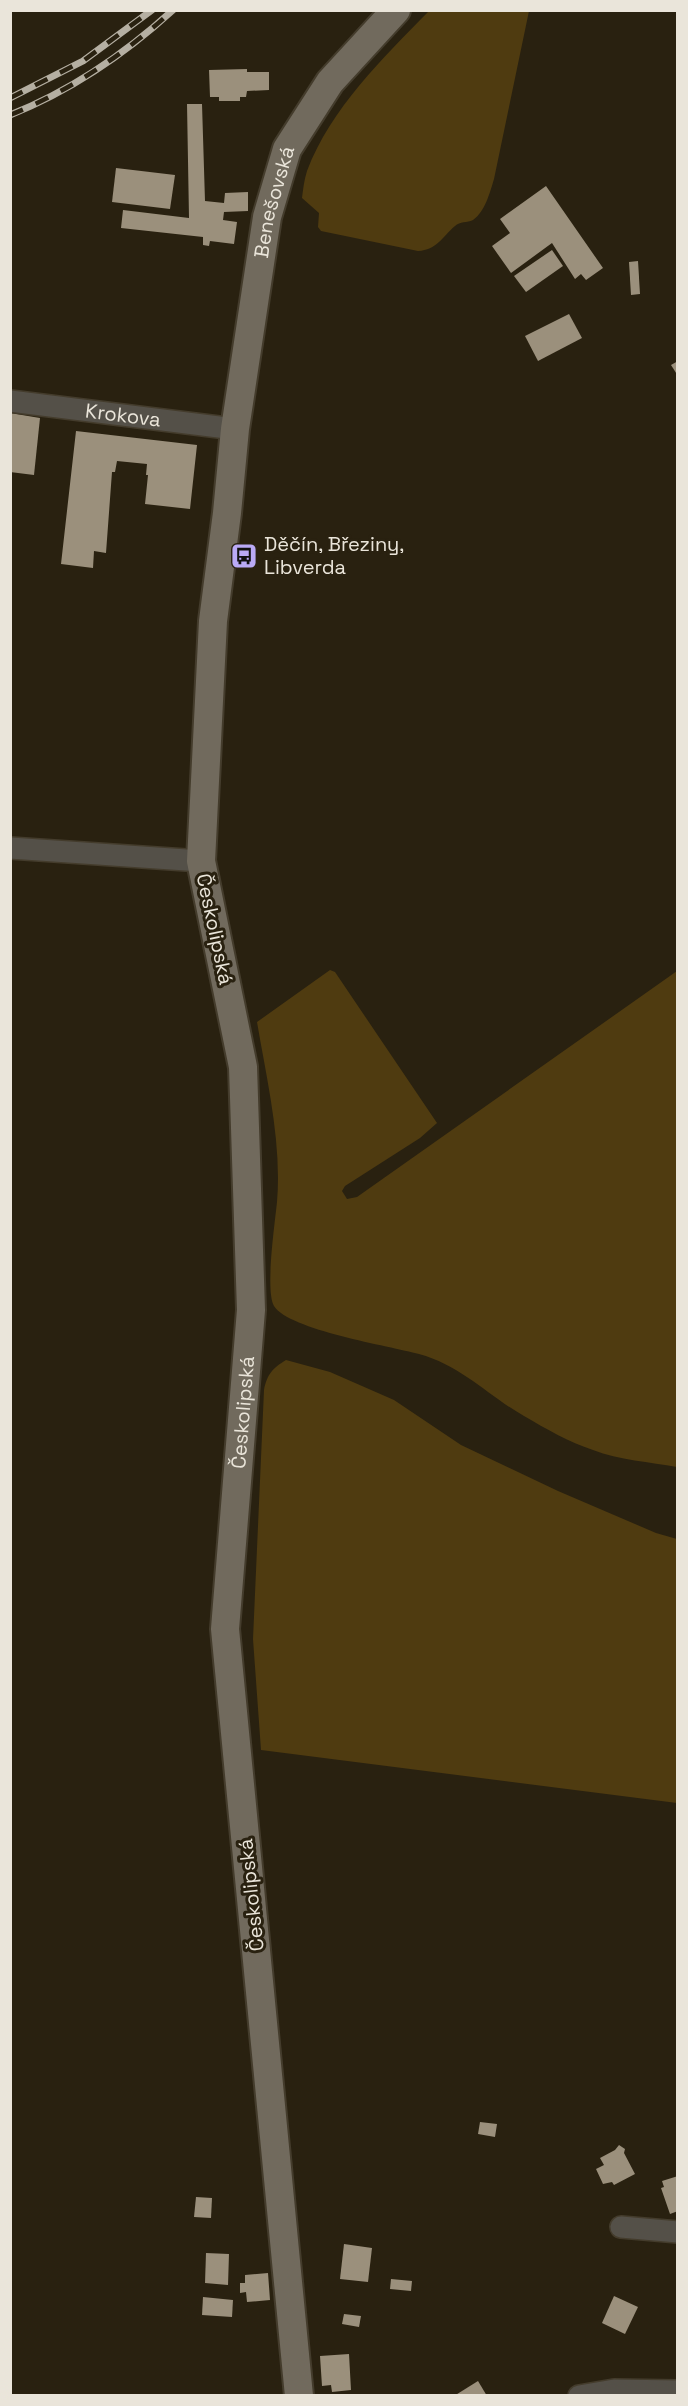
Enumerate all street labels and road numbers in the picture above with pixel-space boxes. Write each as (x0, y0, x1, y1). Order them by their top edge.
street label: Benešovská (248, 143, 300, 260)
street label: Krokova (84, 397, 162, 433)
street label: Českolipská (191, 871, 239, 987)
street label: Českolipská (225, 1355, 260, 1470)
street label: Českolipská (232, 1837, 270, 1953)

